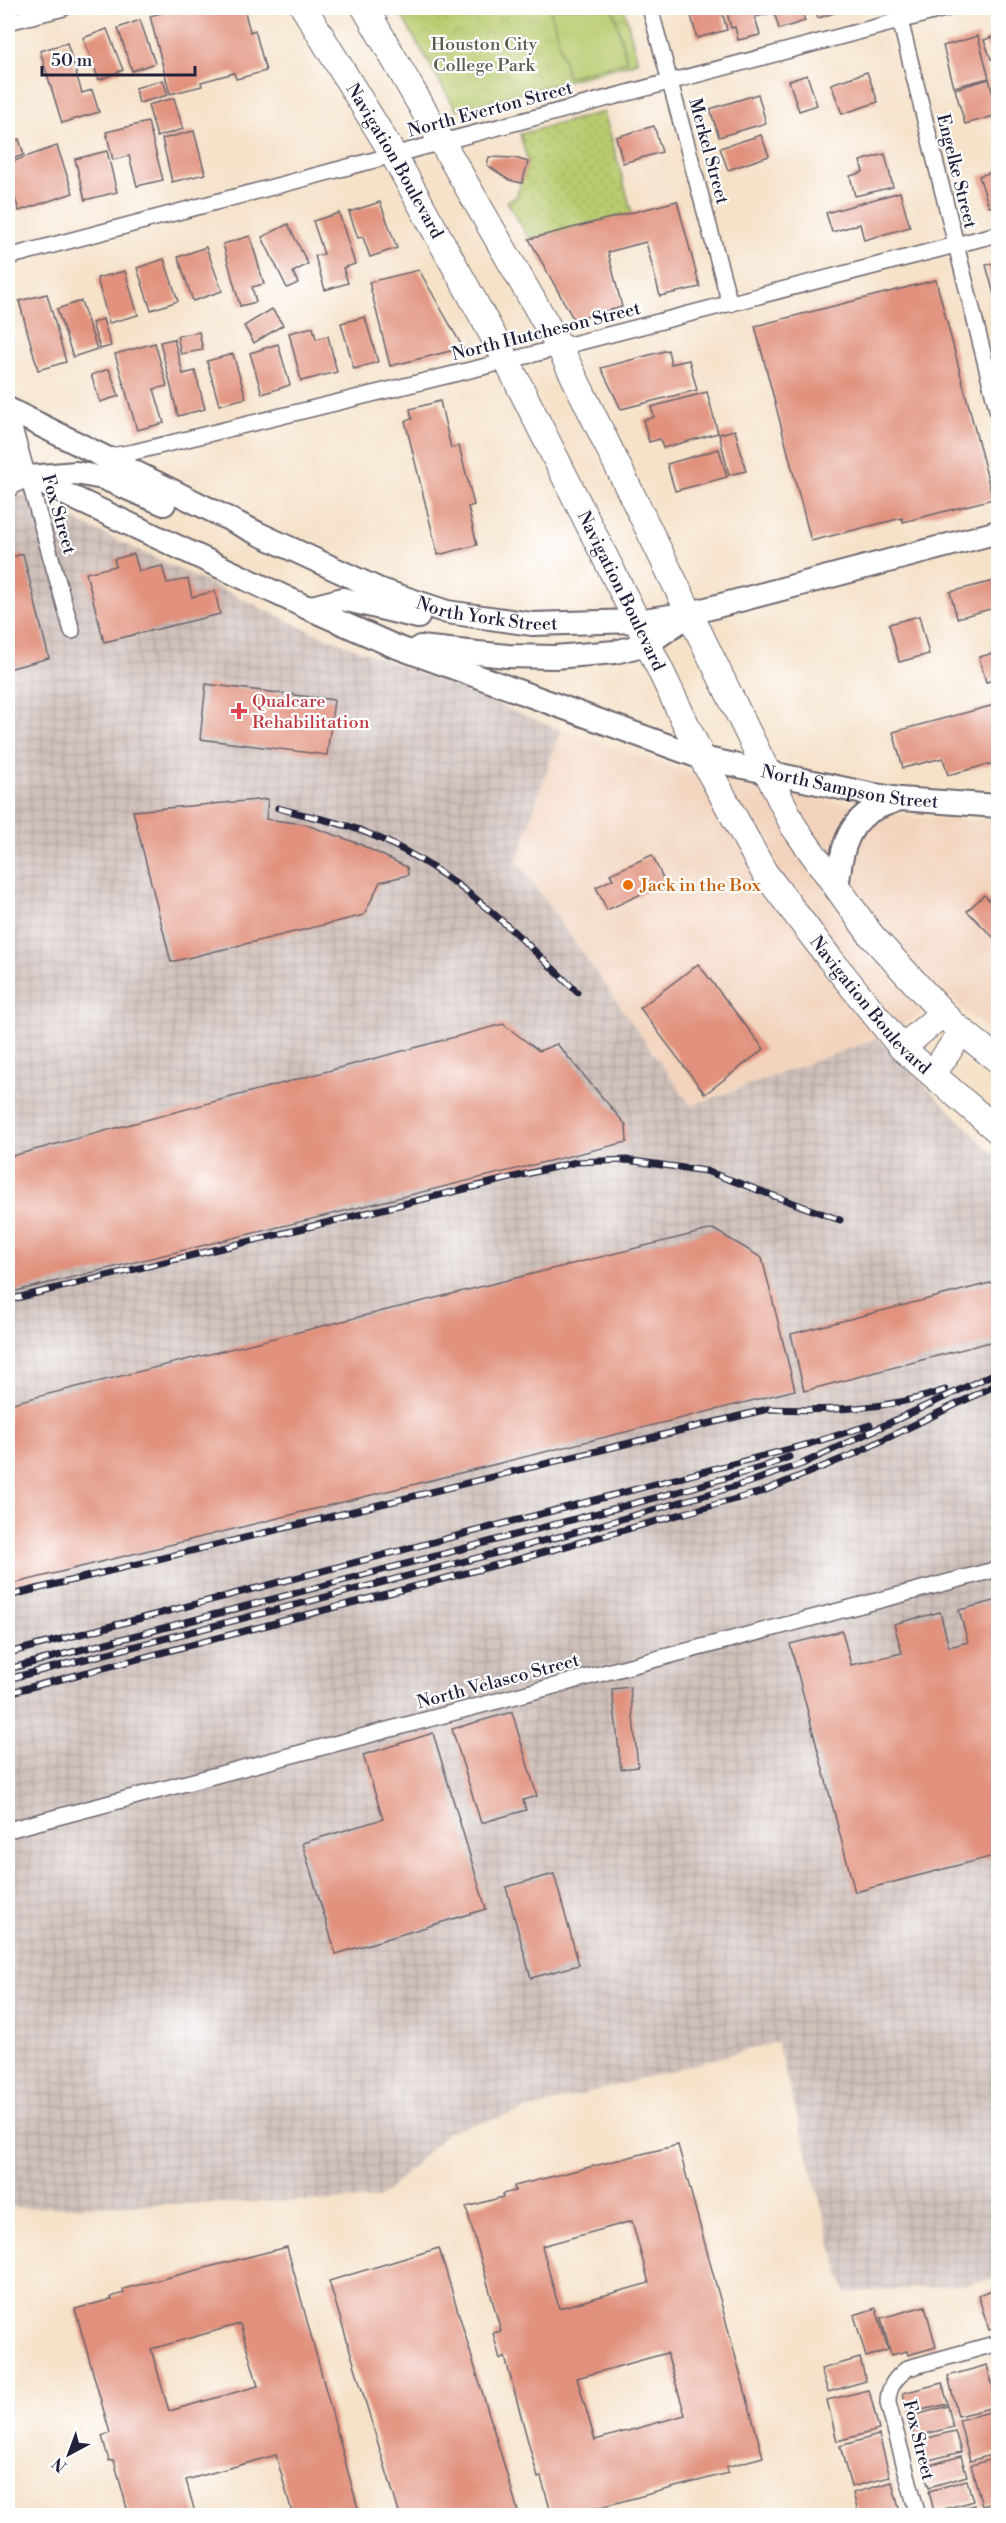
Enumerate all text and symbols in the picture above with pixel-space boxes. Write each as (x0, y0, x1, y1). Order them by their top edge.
park label: Houston City College Park (431, 33, 538, 77)
scale bar (42, 39, 195, 77)
text: 50 m (51, 49, 93, 72)
street label: North Everton Street (405, 76, 576, 143)
street label: Navigation Boulevard (341, 79, 449, 244)
street label: Merkel Street (683, 96, 734, 207)
street label: Engelke Street (931, 111, 982, 232)
street label: North Hutcheson Street (449, 297, 643, 366)
street label: Fox Street (36, 472, 81, 557)
street label: Navigation Boulevard (572, 507, 670, 675)
street label: North York Street (413, 592, 558, 636)
place label: Qualcare Rehabilitation (252, 690, 370, 734)
marker: Qualcare Rehabilitation (230, 702, 248, 720)
street label: North Sampson Street (759, 760, 940, 814)
place label: Jack in the Box (639, 874, 762, 897)
marker: Jack in the Box (621, 878, 635, 892)
street label: Navigation Boulevard (804, 931, 936, 1080)
street label: North Velasco Street (414, 1649, 582, 1714)
street label: Fox Street (897, 2398, 940, 2483)
north arrow (39, 2424, 99, 2484)
text: N (48, 2453, 71, 2476)

